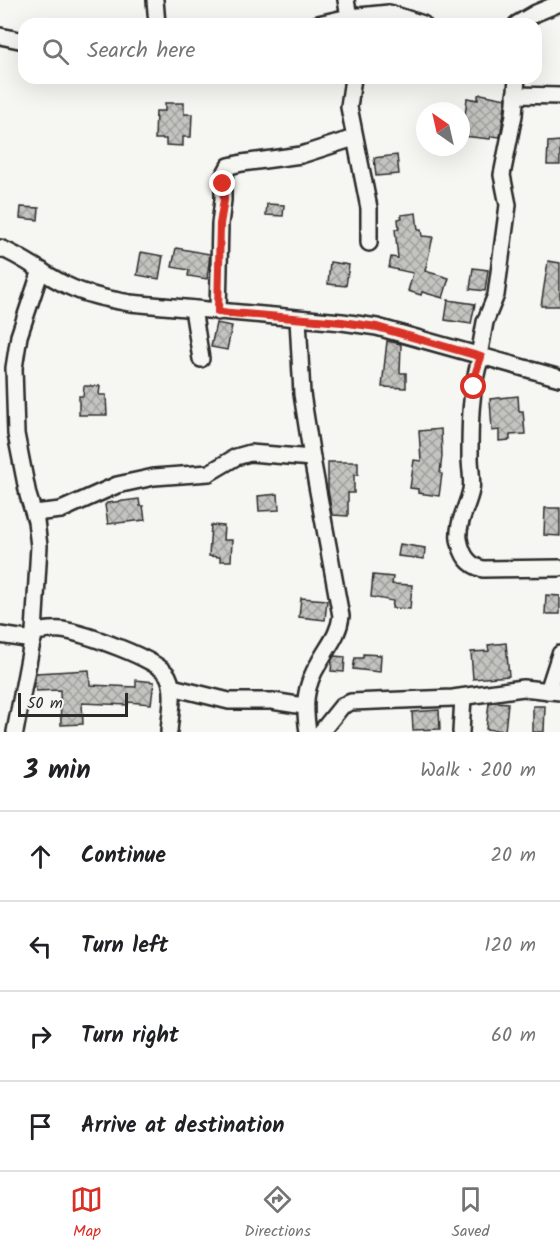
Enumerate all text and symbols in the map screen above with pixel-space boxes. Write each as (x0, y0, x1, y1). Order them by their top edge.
search box (18, 18, 542, 84)
text: Search here (87, 34, 195, 69)
icon: search (39, 35, 72, 68)
north arrow (416, 102, 470, 156)
route end (209, 170, 235, 196)
route start (460, 373, 486, 399)
scale bar (18, 690, 128, 718)
text: 50 m (27, 691, 63, 716)
text: 3 min (24, 750, 91, 792)
text: Walk · 200 m (420, 755, 536, 787)
text: Continue (81, 839, 166, 874)
icon: ahead (24, 840, 57, 873)
text: 20 m (490, 840, 536, 872)
text: Turn left (81, 929, 168, 964)
icon: left (24, 930, 57, 963)
text: 120 m (484, 930, 536, 962)
text: Turn right (81, 1019, 179, 1054)
icon: right (24, 1020, 57, 1053)
text: 60 m (491, 1020, 536, 1052)
text: Arrive at destination (81, 1109, 284, 1144)
icon: arrive (24, 1110, 57, 1143)
tab: Map (70, 1183, 103, 1244)
tab: Directions (244, 1183, 311, 1244)
tab: Saved (452, 1183, 490, 1244)

